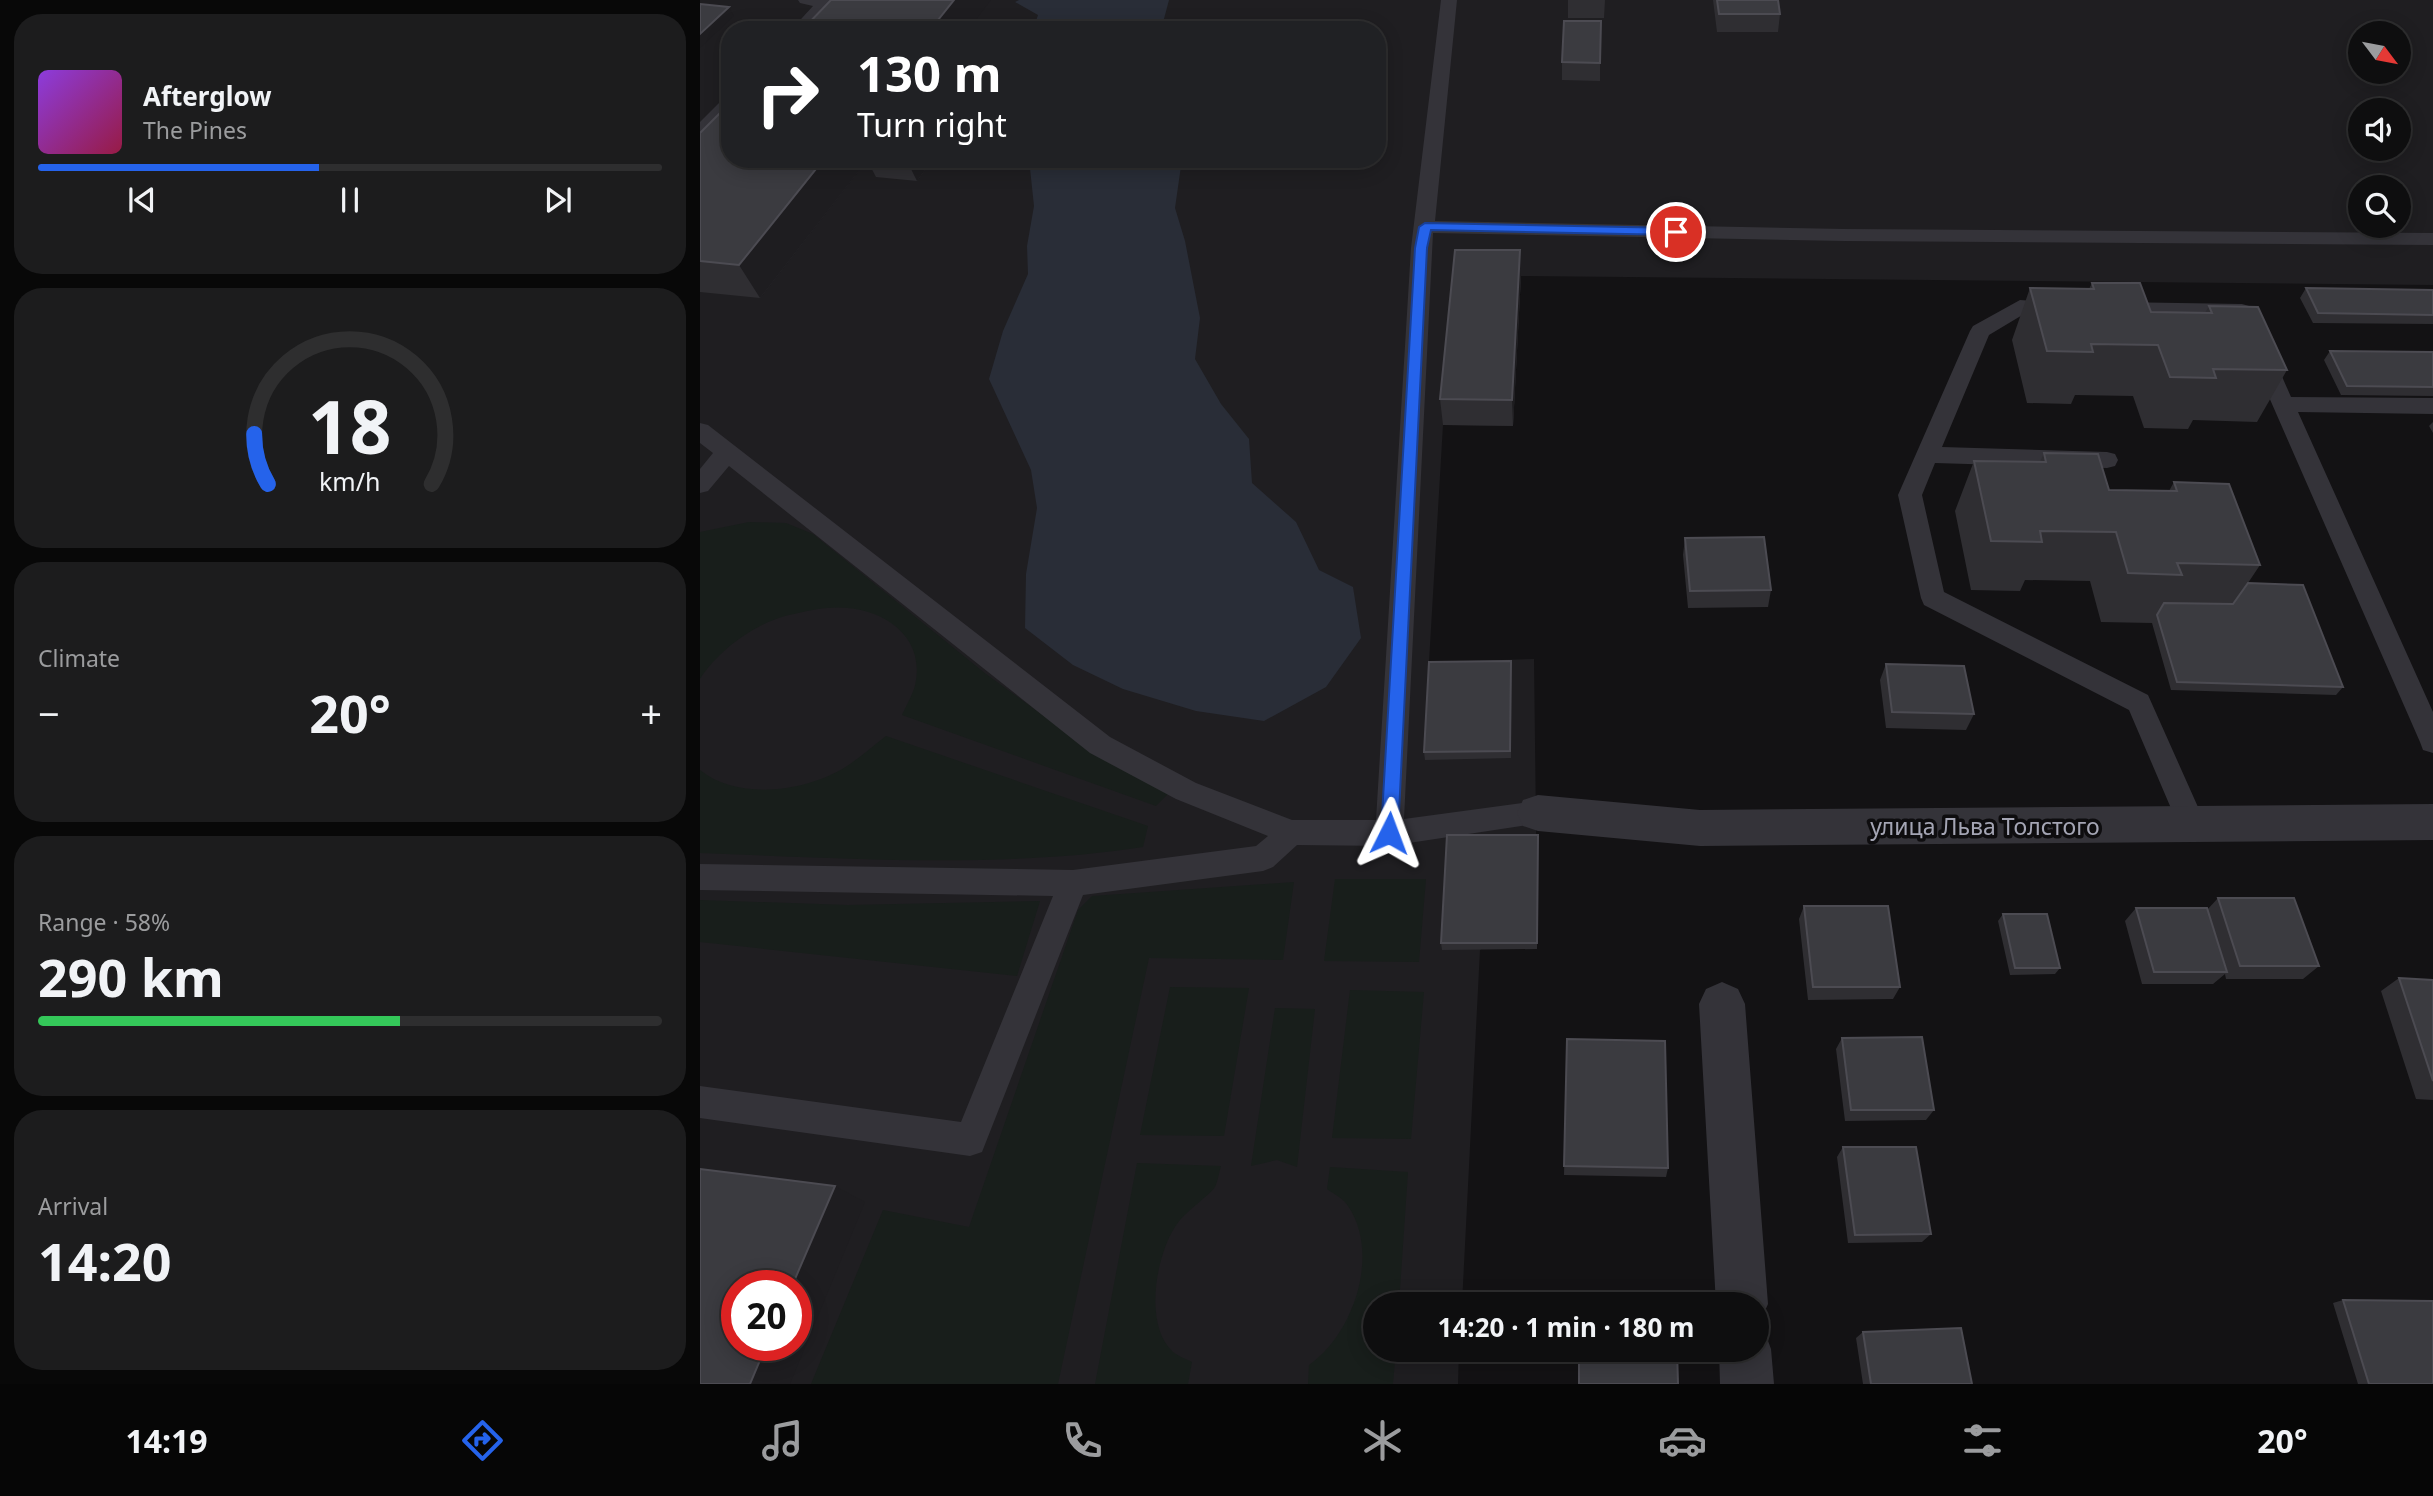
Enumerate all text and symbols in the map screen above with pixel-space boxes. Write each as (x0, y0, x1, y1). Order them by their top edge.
north arrow (2348, 21, 2412, 84)
map controls (2348, 21, 2411, 238)
text: 130 m (857, 40, 1002, 106)
icon: right (742, 49, 833, 140)
text: Afterglow (143, 78, 271, 114)
button: sound (2348, 98, 2411, 161)
text: Turn right (857, 103, 1007, 146)
text: The Pines (143, 114, 247, 146)
button: search (2348, 175, 2411, 238)
icon: previous (123, 181, 161, 219)
icon: pause (331, 181, 369, 219)
icon: next (539, 181, 577, 219)
pin (1646, 202, 1706, 262)
icon: arrive (1657, 213, 1695, 251)
text: 18 (308, 376, 392, 475)
text: km/h (319, 464, 381, 498)
text: Climate (38, 642, 120, 674)
text: 20° (309, 677, 391, 748)
text: − (38, 687, 60, 739)
text: + (640, 687, 662, 739)
position arrow (1352, 796, 1426, 870)
street label: улица Льва Толстого (1870, 810, 2100, 842)
text: Range · 58% (38, 906, 170, 938)
text: 290 km (38, 941, 224, 1012)
text: Arrival (38, 1190, 108, 1222)
text: 14:20 (38, 1225, 172, 1296)
speed limit sign: 20 (721, 1270, 812, 1361)
text: 14:20 · 1 min · 180 m (1438, 1309, 1694, 1345)
icon: directions (458, 1416, 507, 1465)
icon: music (758, 1416, 807, 1465)
icon: phone (1058, 1416, 1107, 1465)
icon: climate (1358, 1416, 1407, 1465)
icon: car (1658, 1416, 1707, 1465)
icon: filters (1958, 1416, 2007, 1465)
text: 14:19 (125, 1419, 208, 1462)
text: 20° (2257, 1419, 2308, 1462)

